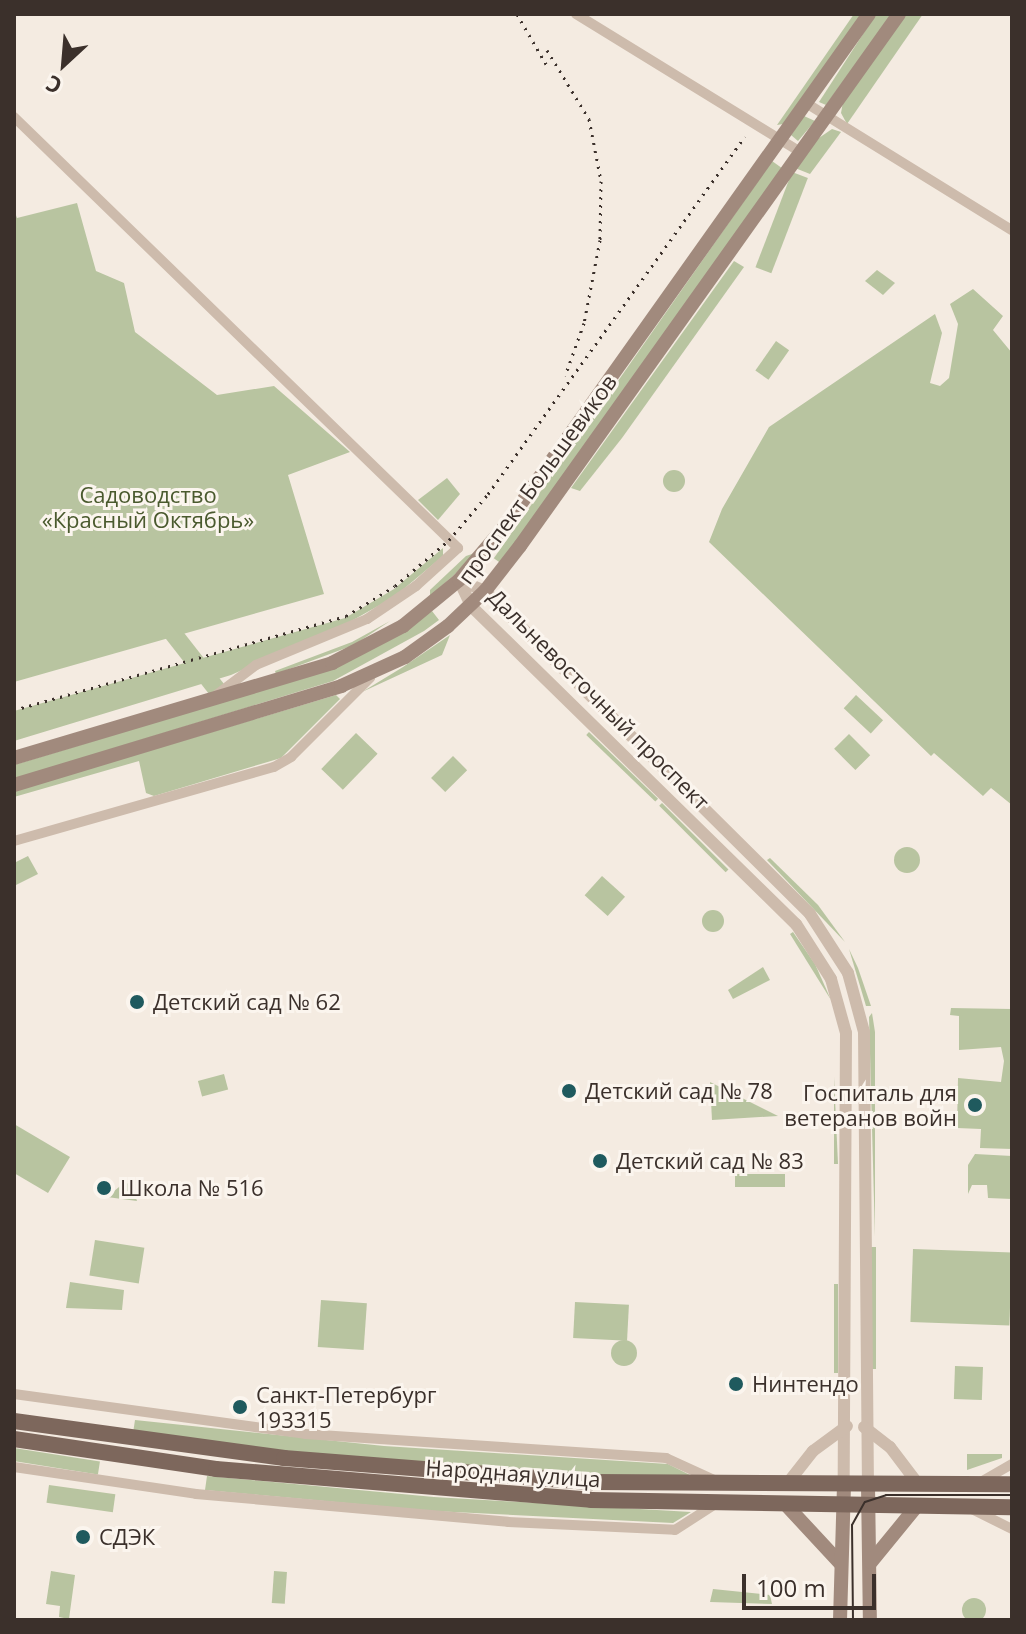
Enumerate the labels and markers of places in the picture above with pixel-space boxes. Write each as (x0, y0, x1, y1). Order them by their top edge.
place label: Детский сад № 62 (153, 989, 341, 1015)
marker: Детский сад № 62 (128, 993, 146, 1011)
place label: Детский сад № 78 (585, 1078, 773, 1104)
place label: Госпиталь для ветеранов войн (784, 1079, 957, 1130)
marker: Детский сад № 78 (560, 1082, 578, 1100)
marker: Госпиталь для ветеранов войн (964, 1094, 986, 1116)
place label: Детский сад № 83 (616, 1148, 804, 1174)
marker: Детский сад № 83 (591, 1152, 609, 1170)
place label: Школа № 516 (120, 1175, 264, 1201)
marker: Школа № 516 (95, 1179, 113, 1197)
place label: Нинтендо (752, 1371, 859, 1397)
marker: Нинтендо (727, 1375, 745, 1393)
place label: Санкт-Петербург 193315 (256, 1381, 436, 1432)
marker: Санкт-Петербург 193315 (231, 1398, 249, 1416)
place label: СДЭК (99, 1524, 155, 1550)
marker: СДЭК (74, 1528, 92, 1546)

